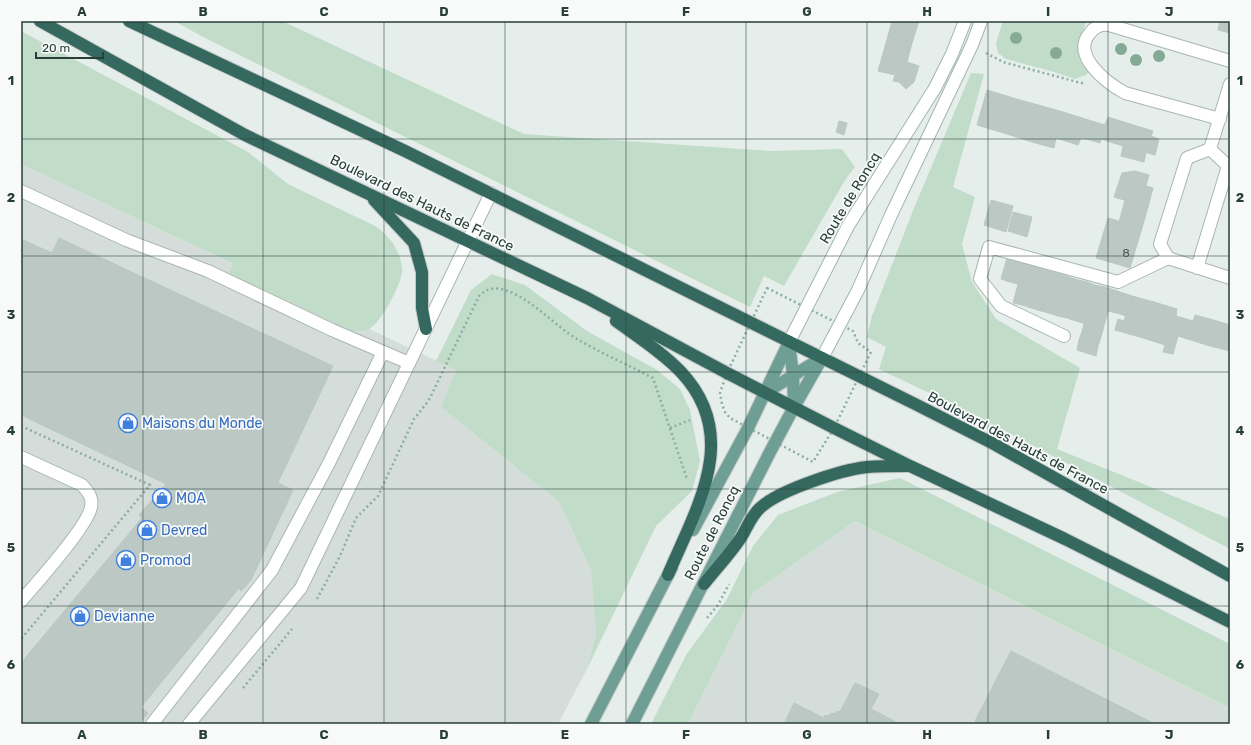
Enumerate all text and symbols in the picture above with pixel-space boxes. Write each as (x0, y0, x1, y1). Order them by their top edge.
text: A (77, 4, 87, 19)
text: B (198, 4, 208, 19)
text: C (319, 4, 329, 19)
text: D (439, 4, 449, 19)
text: E (561, 4, 569, 19)
text: F (682, 4, 690, 19)
text: G (802, 4, 812, 19)
text: H (922, 4, 932, 19)
text: I (1046, 4, 1050, 19)
text: J (1165, 4, 1173, 19)
scale bar (36, 34, 103, 60)
text: 20 m (42, 41, 70, 55)
text: 1 (8, 73, 14, 88)
text: 1 (1237, 73, 1243, 88)
street label: Route de Roncq (816, 149, 884, 247)
street label: Boulevard des Hauts de France (327, 151, 517, 255)
text: 2 (7, 190, 15, 205)
text: 2 (1236, 190, 1244, 205)
house number: 8 (1122, 246, 1130, 260)
text: 3 (7, 307, 16, 322)
text: 3 (1236, 307, 1245, 322)
street label: Boulevard des Hauts de France (925, 388, 1112, 498)
shop icon: Maisons du Monde (117, 412, 139, 434)
place label: Maisons du Monde (142, 415, 263, 432)
text: 4 (7, 423, 16, 438)
text: 4 (1236, 423, 1245, 438)
street label: Route de Roncq (681, 483, 743, 583)
shop icon: MOA (151, 487, 173, 509)
place label: MOA (176, 490, 206, 507)
shop icon: Devred (136, 519, 158, 541)
place label: Devred (161, 522, 207, 539)
text: 5 (7, 540, 15, 555)
text: 5 (1236, 540, 1244, 555)
shop icon: Promod (115, 549, 137, 571)
place label: Promod (140, 552, 191, 569)
shop icon: Devianne (69, 605, 91, 627)
place label: Devianne (94, 608, 155, 625)
text: 6 (7, 657, 16, 672)
text: 6 (1236, 657, 1245, 672)
text: A (77, 727, 87, 742)
text: B (198, 727, 208, 742)
text: C (319, 727, 329, 742)
text: D (439, 727, 449, 742)
text: E (561, 727, 569, 742)
text: F (682, 727, 690, 742)
text: G (802, 727, 812, 742)
text: H (922, 727, 932, 742)
text: I (1046, 727, 1050, 742)
text: J (1165, 727, 1173, 742)

